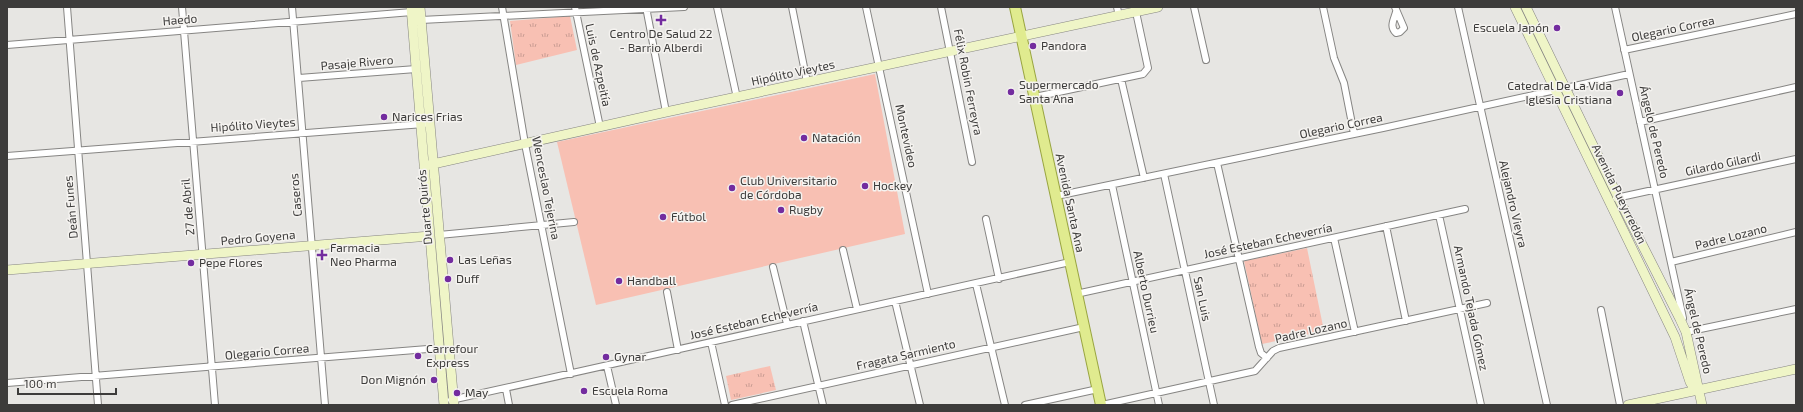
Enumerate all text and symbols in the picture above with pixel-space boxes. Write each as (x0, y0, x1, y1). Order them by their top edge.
street label: Haedo (162, 11, 198, 27)
street label: Olegario Correa (1630, 12, 1716, 44)
marker: Centro De Salud 22 - Barrio Alberdi (655, 14, 667, 26)
place label: Escuela Japón (1473, 20, 1549, 34)
street label: Luis de Azpeitía (583, 22, 615, 108)
marker: Escuela Japón (1552, 23, 1562, 33)
place label: Centro De Salud 22 - Barrio Alberdi (610, 26, 713, 54)
street label: Félix Robin Ferreyra (952, 27, 986, 136)
place label: Pandora (1041, 38, 1087, 52)
marker: Pandora (1028, 41, 1038, 51)
street label: Pasaje Rivero (320, 52, 394, 73)
street label: Hipólito Vieytes (750, 56, 836, 88)
place label: Supermercado Santa Ana (1019, 77, 1099, 105)
place label: Catedral De La Vida Iglesia Cristiana (1507, 78, 1612, 106)
street label: Ángelo de Peredo (1637, 84, 1673, 180)
marker: Supermercado Santa Ana (1006, 87, 1016, 97)
marker: Catedral De La Vida Iglesia Cristiana (1615, 88, 1625, 98)
street label: Montevideo (893, 103, 921, 169)
place label: Narices Frias (392, 109, 463, 123)
street label: Olegario Correa (1298, 109, 1384, 141)
marker: Narices Frias (379, 112, 389, 122)
street label: Hipólito Vieytes (210, 114, 296, 134)
place label: Natación (812, 130, 861, 144)
marker: Natación (799, 133, 809, 143)
street label: Wenceslao Tejerina (529, 135, 564, 241)
street label: Avenida Pueyrredón (1590, 141, 1650, 246)
street label: Gilardo Gilardi (1684, 148, 1762, 178)
street label: Avenida Santa Ana (1054, 152, 1088, 254)
street label: Alejandro Vieyra (1496, 159, 1531, 249)
street label: Duarte Quirós (414, 169, 435, 245)
street label: Caseros (286, 173, 304, 217)
place label: Club Universitario de Córdoba (740, 173, 837, 201)
street label: Deán Funes (60, 175, 80, 239)
street label: 27 de Abril (178, 178, 196, 236)
place label: Hockey (873, 178, 913, 192)
marker: Hockey (860, 181, 870, 191)
marker: Club Universitario de Córdoba (727, 183, 737, 193)
place label: Rugby (789, 202, 824, 216)
marker: Rugby (776, 205, 786, 215)
place label: Fútbol (671, 209, 706, 223)
marker: Fútbol (658, 212, 668, 222)
street label: José Esteban Echeverría (1202, 220, 1333, 260)
street label: Padre Lozano (1693, 220, 1768, 252)
street label: Pedro Goyena (220, 227, 296, 247)
place label: Farmacia Neo Pharma (330, 240, 397, 268)
street label: Armando Tejada Gómez (1451, 244, 1492, 372)
street label: Alberto Durrieu (1131, 249, 1163, 334)
marker: Farmacia Neo Pharma (317, 250, 327, 260)
place label: Las Leñas (458, 252, 512, 266)
place label: Pepe Flores (199, 255, 263, 269)
marker: Las Leñas (445, 255, 455, 265)
marker: Pepe Flores (186, 258, 196, 268)
place label: Duff (456, 271, 480, 285)
place label: Handball (627, 273, 676, 287)
marker: Duff (443, 274, 453, 284)
street label: San Luis (1191, 275, 1215, 322)
marker: Handball (614, 276, 624, 286)
street label: Ángel de Peredo (1682, 286, 1716, 375)
street label: José Esteban Echeverría (688, 298, 819, 342)
street label: Padre Lozano (1273, 315, 1348, 345)
street label: Fragata Sarmiento (855, 336, 957, 372)
street label: Olegario Correa (224, 340, 310, 362)
place label: Carrefour Express (426, 341, 478, 369)
place label: Gynar (614, 349, 646, 363)
marker: Carrefour Express (413, 351, 423, 361)
marker: Gynar (601, 352, 611, 362)
scale bar (18, 370, 116, 396)
place label: Don Mignón (361, 372, 426, 386)
marker: Don Mignón (429, 375, 439, 385)
text: 100 m (24, 376, 56, 390)
place label: Escuela Roma (592, 383, 668, 397)
place label: May (465, 385, 489, 399)
marker: Escuela Roma (579, 386, 589, 396)
marker: May (452, 388, 462, 398)

